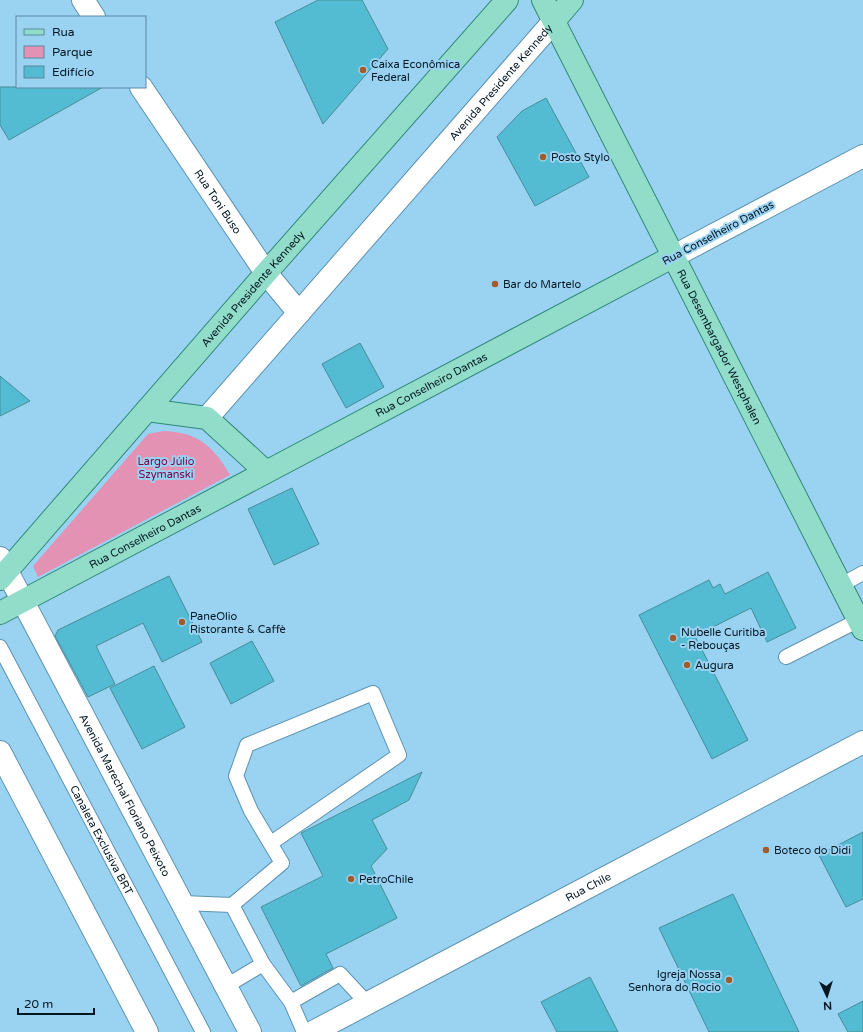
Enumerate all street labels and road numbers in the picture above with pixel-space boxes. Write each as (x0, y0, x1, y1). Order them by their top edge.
street label: Avenida Presidente Kennedy (446, 21, 555, 143)
street label: Rua Toni Buso (192, 167, 244, 236)
street label: Rua Conselheiro Dantas (660, 198, 776, 268)
street label: Avenida Presidente Kennedy (198, 228, 307, 349)
street label: Rua Desembargador Westphalen (674, 267, 764, 427)
street label: Rua Conselheiro Dantas (373, 350, 489, 420)
street label: Rua Conselheiro Dantas (87, 501, 203, 571)
street label: Avenida Marechal Floriano Peixoto (77, 712, 173, 879)
street label: Canaleta Exclusiva BRT (67, 783, 136, 897)
street label: Rua Chile (563, 870, 613, 904)

